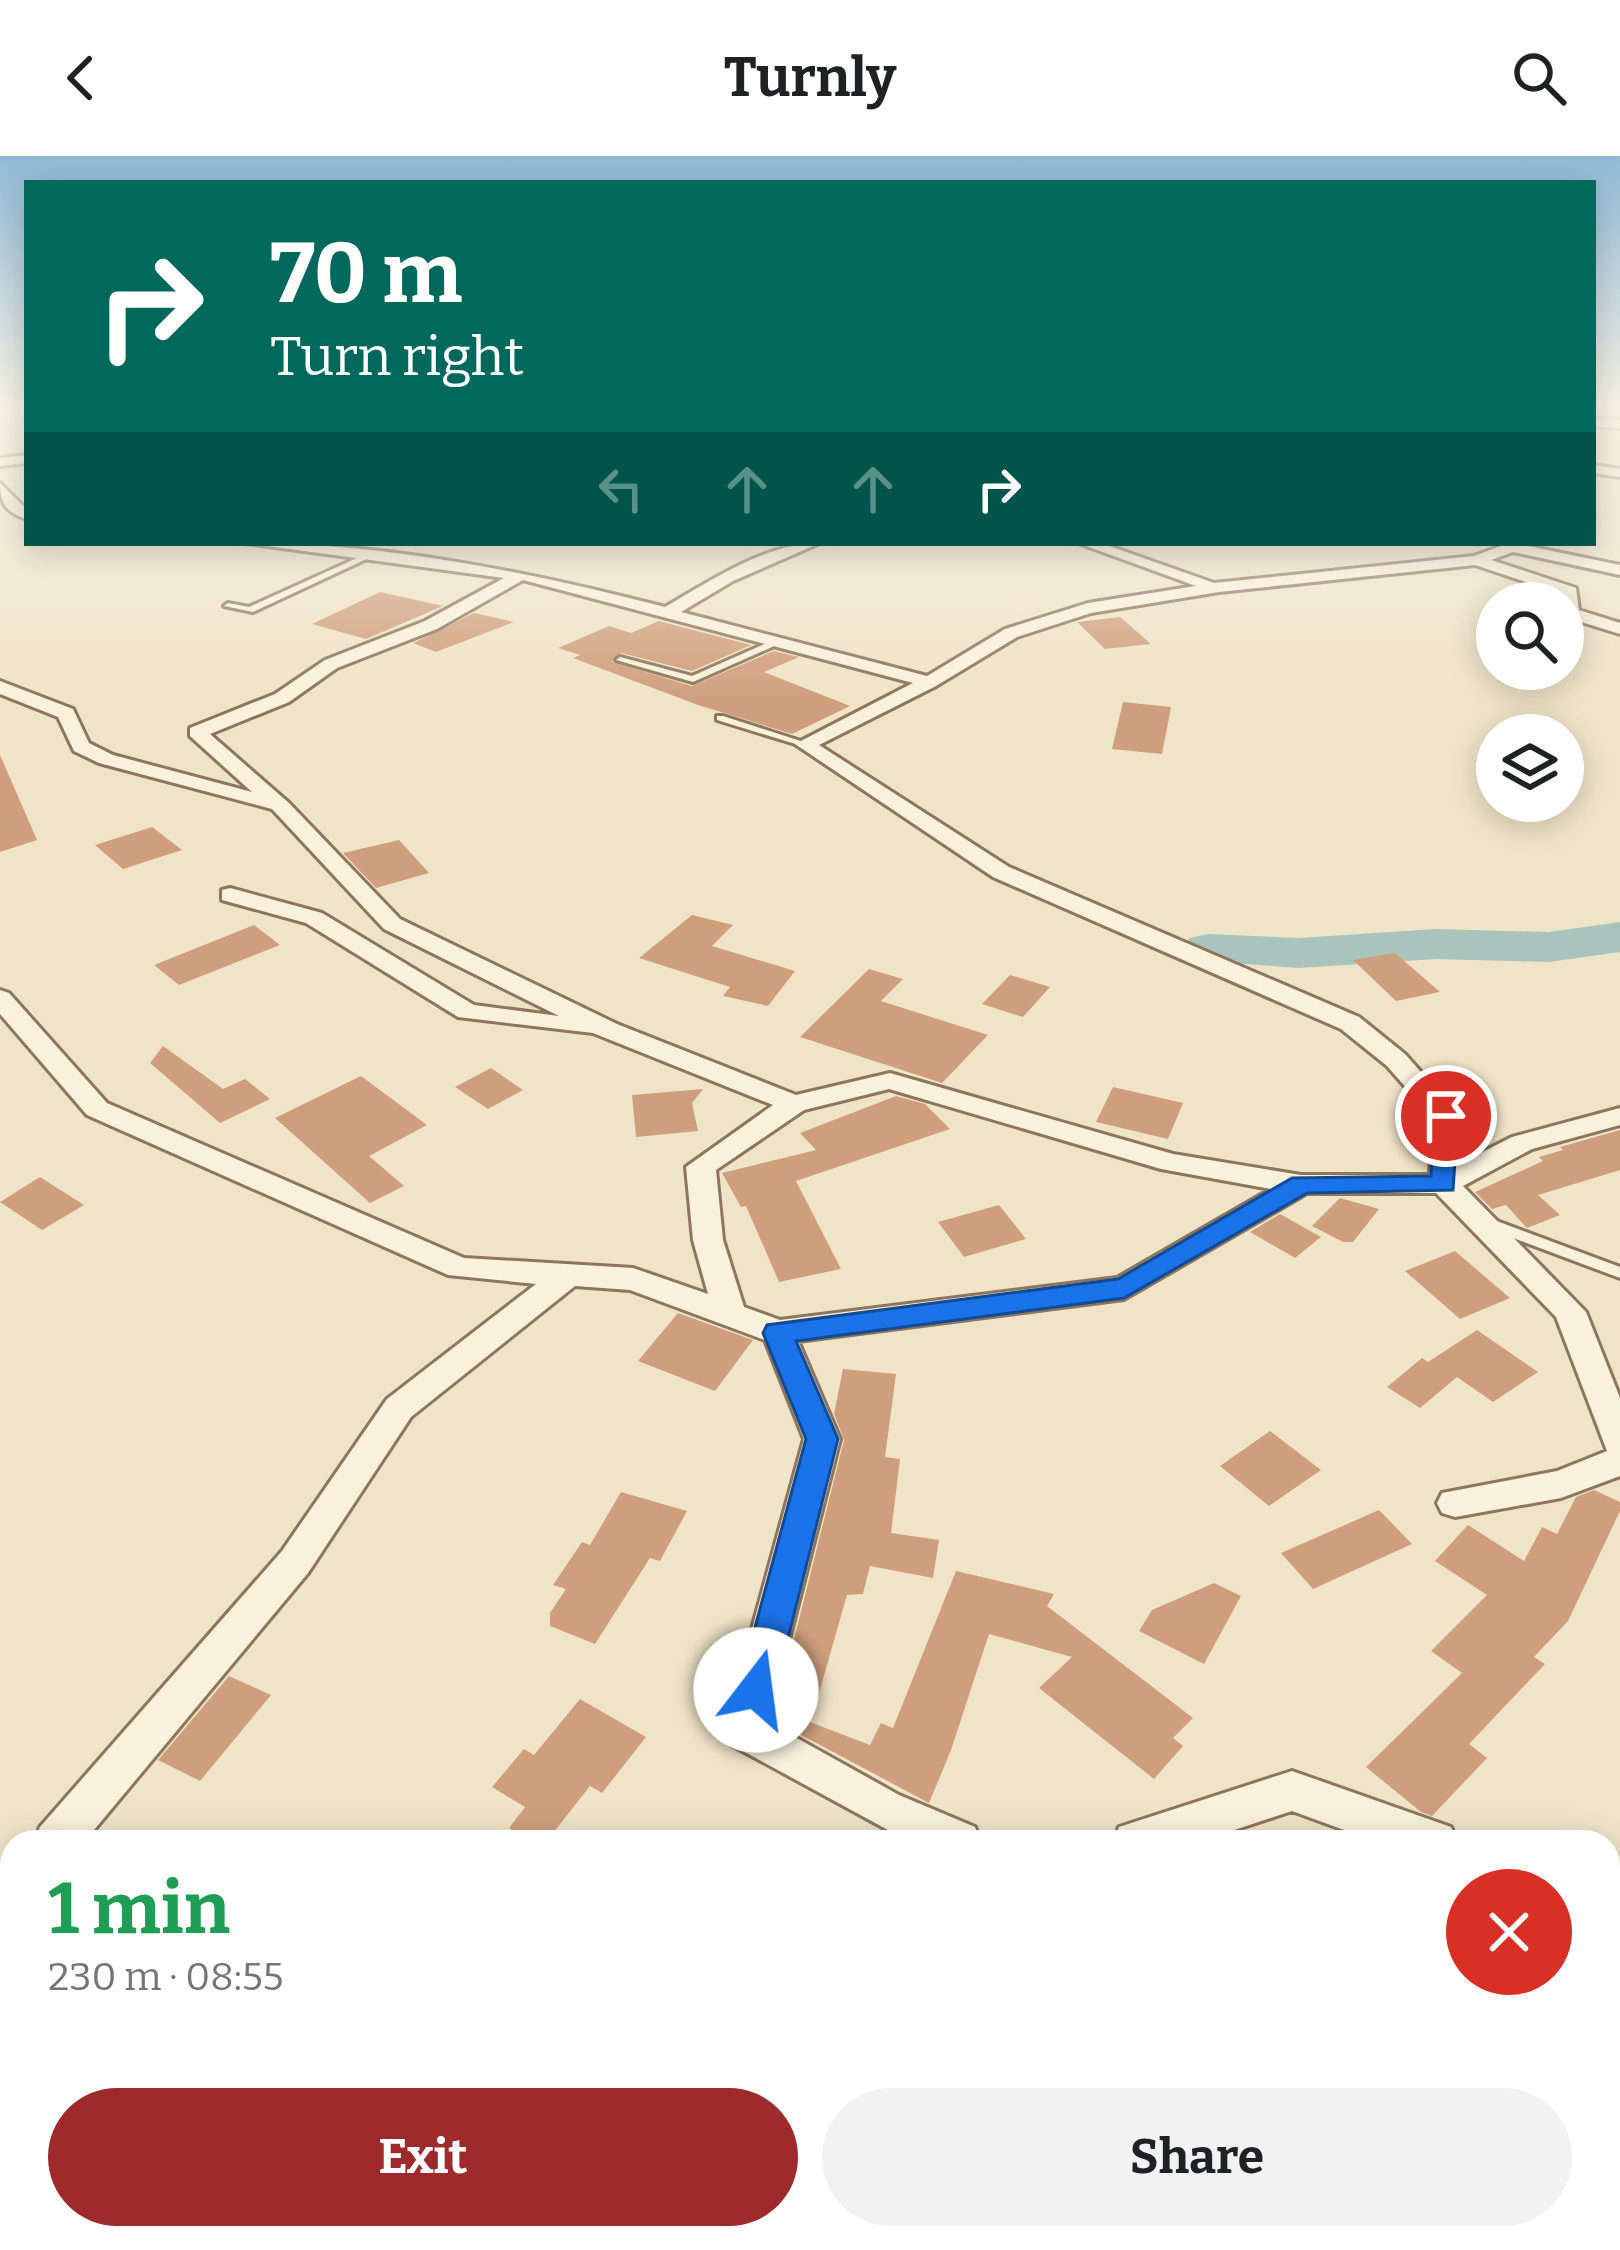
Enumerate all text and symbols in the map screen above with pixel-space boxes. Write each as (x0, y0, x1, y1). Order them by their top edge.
icon: back (48, 45, 114, 111)
icon: search (1506, 45, 1572, 111)
text: Turnly (724, 46, 896, 110)
text: 70 m (270, 223, 462, 324)
icon: right (72, 228, 228, 384)
text: Turn right (270, 325, 524, 389)
icon: left (588, 456, 654, 522)
icon: ahead (714, 456, 780, 522)
icon: ahead (840, 456, 906, 522)
icon: right (966, 456, 1032, 522)
map controls (1476, 582, 1584, 822)
button: search (1476, 582, 1584, 690)
button: layers (1476, 714, 1584, 822)
pin (1395, 1065, 1497, 1167)
icon: arrive (1413, 1083, 1479, 1149)
position arrow (693, 1627, 819, 1753)
text: 1 min (48, 1866, 230, 1952)
button: close (1446, 1869, 1572, 1995)
text: 230 m · 08:55 (48, 1954, 284, 2000)
button: Exit (48, 2088, 798, 2226)
button: Share (822, 2088, 1572, 2226)

